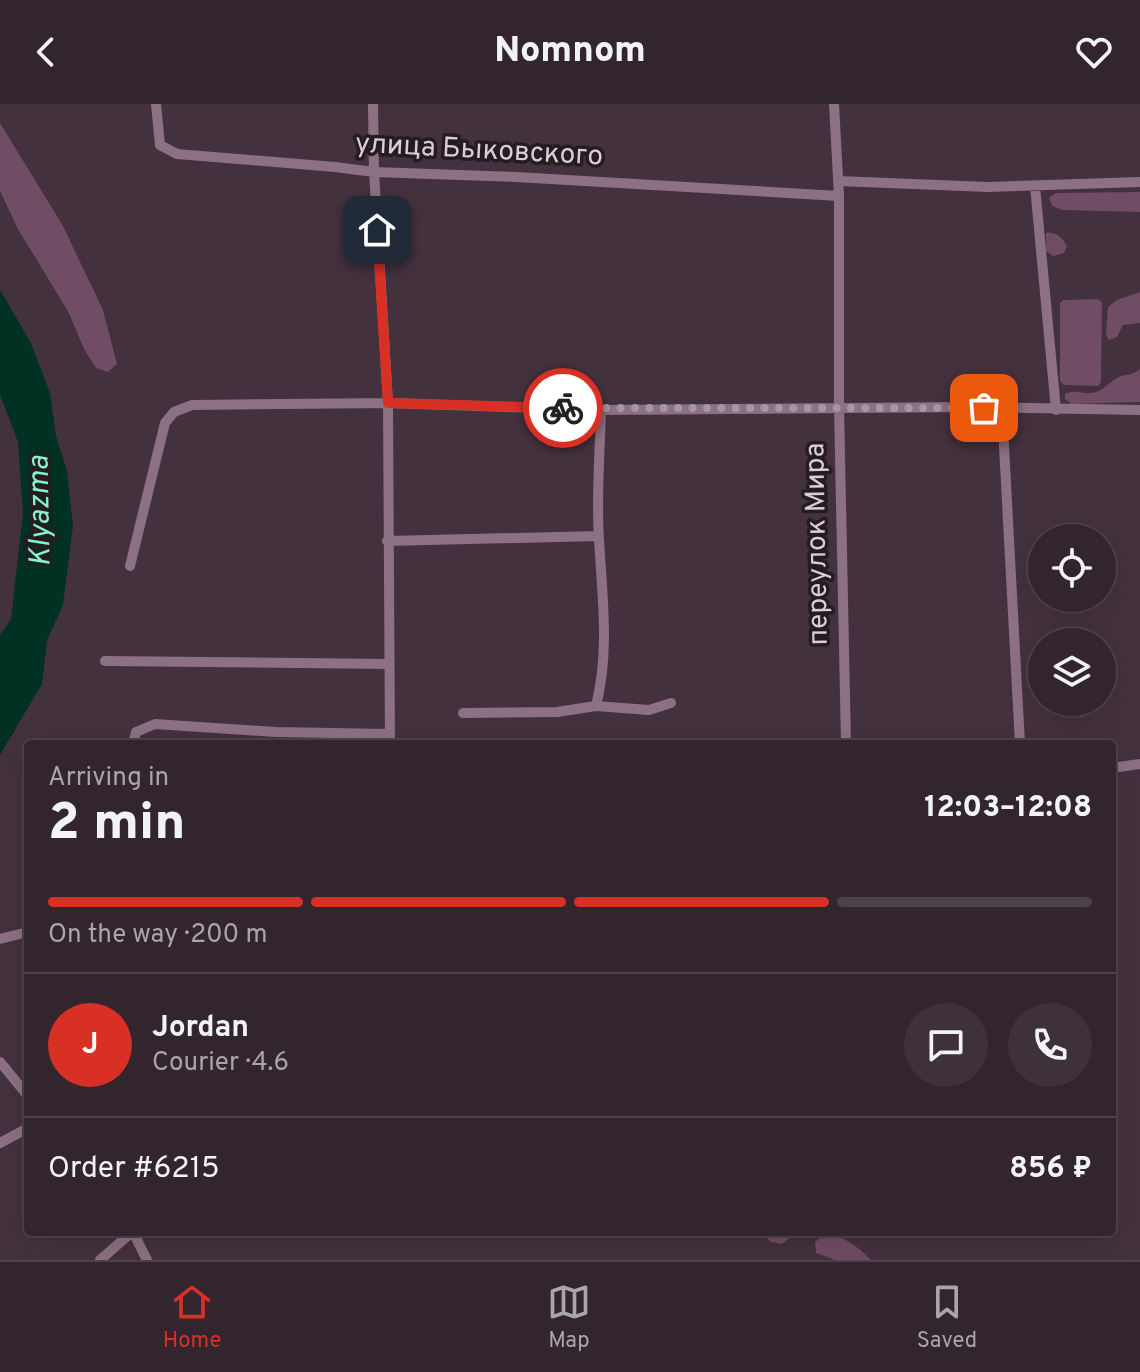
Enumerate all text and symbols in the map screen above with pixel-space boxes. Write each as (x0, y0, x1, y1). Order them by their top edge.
text: Nomnom (494, 29, 646, 75)
icon: back (24, 30, 68, 74)
icon: heart (1072, 30, 1116, 74)
street label: улица Быковского (354, 127, 604, 175)
pin (343, 196, 411, 264)
icon: home (355, 208, 399, 252)
courier (523, 368, 603, 448)
pin (950, 374, 1018, 442)
icon: bike (541, 386, 585, 430)
icon: bag (962, 386, 1006, 430)
street label: переулок Мира (798, 442, 838, 646)
water label: Klyazma (22, 454, 60, 567)
map controls (1028, 524, 1116, 716)
button: locate (1028, 524, 1116, 612)
button: layers (1028, 628, 1116, 716)
text: Arriving in (48, 762, 169, 795)
text: 12:03–12:08 (924, 790, 1092, 827)
text: 2 min (48, 792, 186, 858)
text: On the way · 200 m (48, 919, 267, 952)
button: chat (904, 1003, 988, 1087)
button: phone (1008, 1003, 1092, 1087)
text: Jordan (152, 1010, 249, 1047)
text: J (82, 1027, 98, 1064)
text: Courier · 4.6 (152, 1047, 289, 1080)
text: Order #6215 (48, 1151, 220, 1188)
text: 856 ₽ (1009, 1151, 1092, 1188)
tab: Home (163, 1280, 221, 1355)
tab: Map (547, 1280, 591, 1355)
tab: Saved (917, 1280, 977, 1355)

